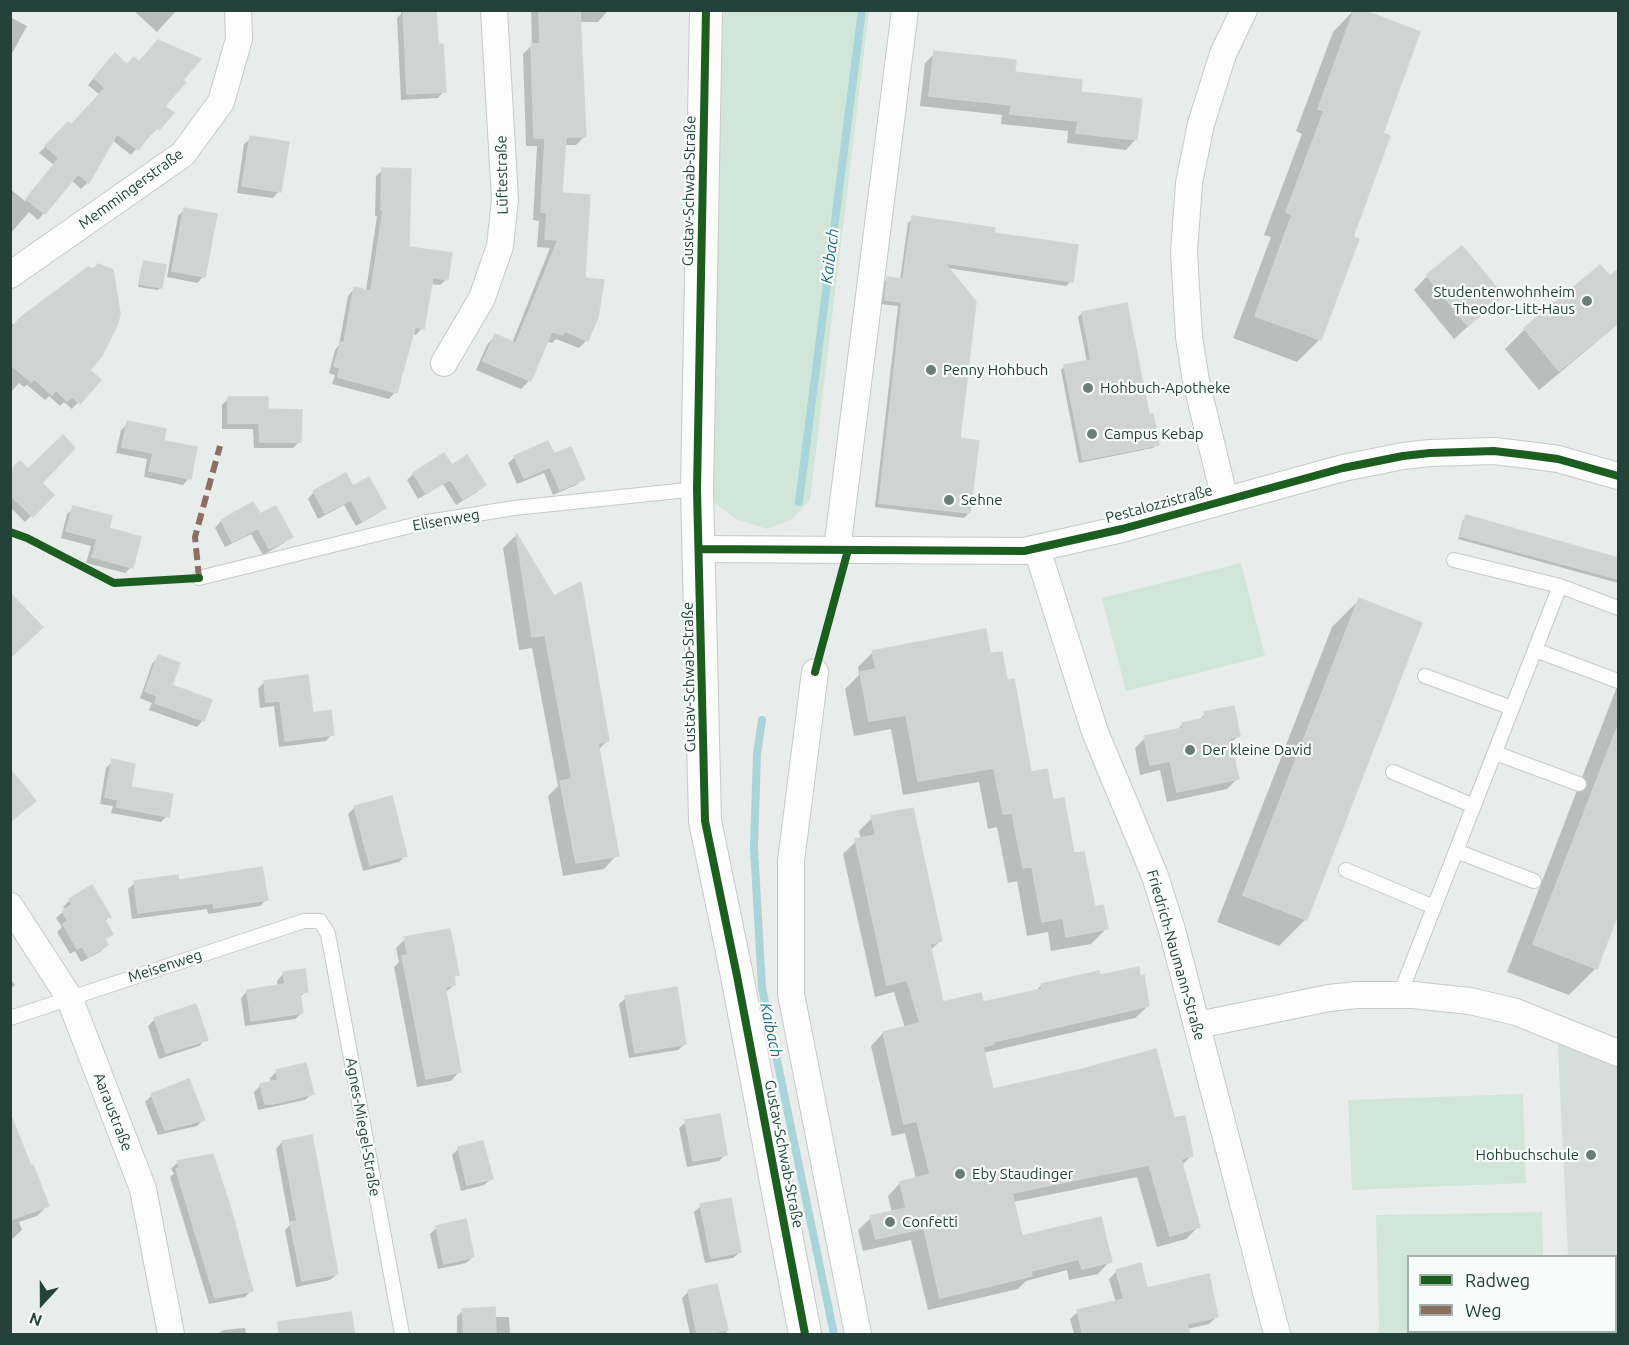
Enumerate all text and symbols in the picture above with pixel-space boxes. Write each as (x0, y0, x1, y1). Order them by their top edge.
street label: Gustav-Schwab-Straße (679, 116, 699, 266)
street label: Lüftestraße (492, 135, 512, 215)
street label: Memmingerstraße (75, 145, 187, 233)
water label: Kaibach (817, 227, 843, 285)
place label: Studentenwohnheim Theodor-Litt-Haus (1433, 283, 1575, 318)
marker: Studentenwohnheim Theodor-Litt-Haus (1580, 294, 1594, 308)
place label: Penny Hohbuch (943, 361, 1048, 379)
marker: Penny Hohbuch (924, 363, 938, 377)
place label: Hohbuch-Apotheke (1100, 379, 1231, 397)
marker: Hohbuch-Apotheke (1081, 381, 1095, 395)
place label: Campus Kebap (1104, 425, 1204, 443)
marker: Campus Kebap (1085, 427, 1099, 441)
street label: Pestalozzistraße (1103, 481, 1215, 527)
place label: Sehne (961, 491, 1003, 509)
marker: Sehne (942, 493, 956, 507)
street label: Elisenweg (411, 505, 481, 535)
street label: Gustav-Schwab-Straße (679, 602, 699, 752)
place label: Der kleine David (1202, 741, 1312, 759)
marker: Der kleine David (1183, 743, 1197, 757)
street label: Friedrich-Naumann-Straße (1143, 868, 1209, 1042)
street label: Meisenweg (126, 946, 204, 986)
water label: Kaibach (756, 1001, 786, 1059)
street label: Agnes-Miegel-Straße (342, 1056, 384, 1198)
street label: Aaraustraße (90, 1070, 136, 1154)
street label: Gustav-Schwab-Straße (761, 1078, 807, 1230)
place label: Hohbuchschule (1476, 1146, 1579, 1164)
marker: Hohbuchschule (1584, 1148, 1598, 1162)
place label: Eby Staudinger (972, 1165, 1073, 1183)
marker: Eby Staudinger (953, 1167, 967, 1181)
place label: Confetti (902, 1213, 958, 1231)
marker: Confetti (883, 1215, 897, 1229)
legend (1407, 1255, 1617, 1333)
text: Radweg (1465, 1270, 1530, 1290)
north arrow (12, 1273, 72, 1333)
text: Weg (1465, 1300, 1502, 1320)
text: N (27, 1309, 44, 1330)

